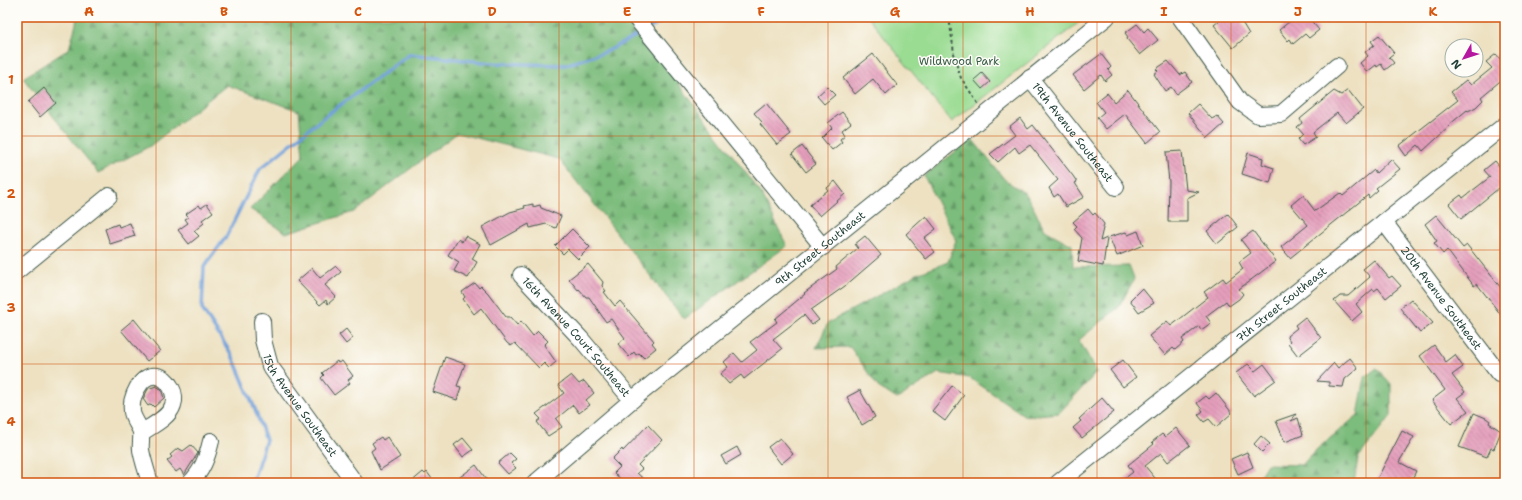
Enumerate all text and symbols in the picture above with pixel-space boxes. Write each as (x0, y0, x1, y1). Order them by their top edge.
text: A (84, 3, 94, 20)
text: B (220, 3, 228, 20)
text: C (354, 3, 362, 20)
text: D (487, 3, 497, 20)
text: E (623, 3, 632, 20)
text: F (757, 3, 765, 20)
text: G (890, 3, 901, 20)
text: H (1025, 3, 1035, 20)
text: I (1160, 3, 1168, 20)
text: J (1294, 3, 1302, 20)
text: K (1429, 3, 1438, 20)
north arrow (1444, 38, 1484, 78)
park label: Wildwood Park (919, 54, 999, 69)
text: N (1448, 56, 1465, 72)
text: 1 (8, 71, 14, 88)
street label: 19th Avenue Southeast (1028, 80, 1116, 186)
text: 2 (6, 185, 16, 202)
street label: 9th Street Southeast (772, 208, 869, 290)
street label: 20th Avenue Southeast (1397, 243, 1485, 353)
street label: 7th Street Southeast (1233, 264, 1330, 346)
street label: 16th Avenue Court Southeast (519, 274, 633, 400)
text: 3 (6, 299, 16, 316)
street label: 15th Avenue Southeast (259, 352, 341, 460)
text: 4 (6, 413, 16, 430)

